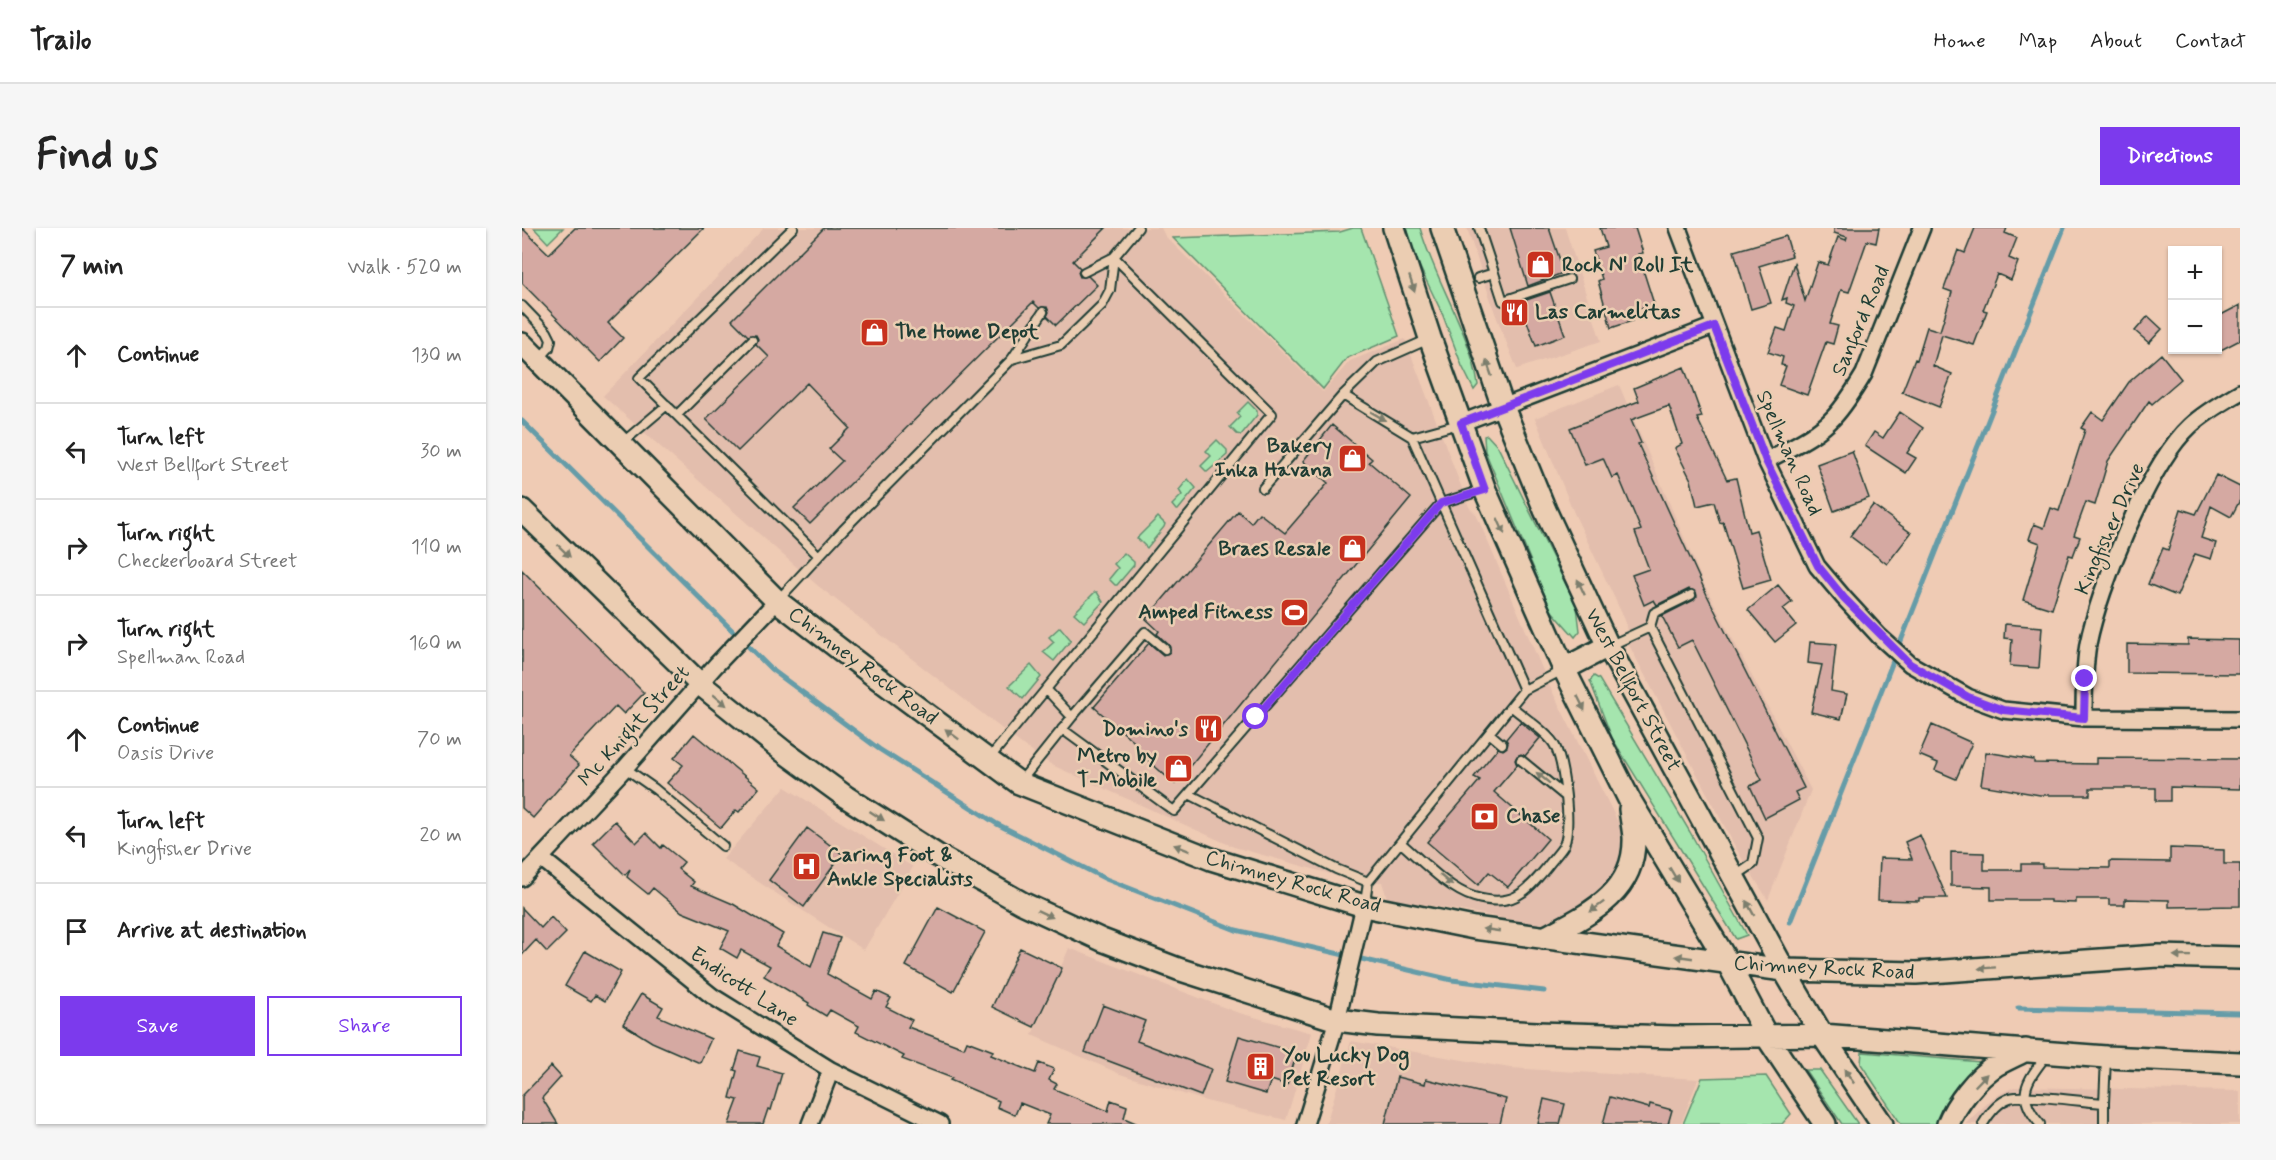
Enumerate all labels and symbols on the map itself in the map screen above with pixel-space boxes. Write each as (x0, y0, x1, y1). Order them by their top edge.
shop icon: Rock N' Roll It (1525, 249, 1557, 281)
place label: Rock N' Roll It (1562, 251, 1694, 279)
street label: Sanford Road (1825, 261, 1899, 381)
one-way arrow (1408, 275, 1417, 293)
restaurant icon: Las Carmelitas (1498, 296, 1530, 328)
place label: Las Carmelitas (1535, 298, 1681, 326)
shop icon: The Home Depot (858, 316, 890, 348)
place label: The Home Depot (895, 318, 1039, 346)
one-way arrow (1484, 359, 1494, 377)
street label: Spellman Road (1749, 386, 1829, 520)
one-way arrow (1369, 411, 1386, 422)
place label: Bakery Inka Havana (1214, 432, 1332, 484)
shop icon: Bakery Inka Havana (1337, 442, 1369, 474)
street label: Kingfisher Drive (2068, 459, 2153, 600)
one-way arrow (1496, 517, 1506, 535)
shop icon: Braes Resale (1336, 533, 1368, 565)
place label: Braes Resale (1218, 535, 1331, 563)
one-way arrow (556, 544, 571, 558)
one-way arrow (1576, 578, 1585, 595)
sports icon: Amped Fitness (1278, 596, 1310, 628)
place label: Amped Fitness (1138, 598, 1274, 626)
street label: Chimney Rock Road (782, 600, 944, 732)
street label: West Bellfort Street (1576, 604, 1688, 777)
street label: Mc Knight Street (572, 659, 698, 794)
route end (2071, 665, 2097, 691)
one-way arrow (712, 694, 728, 707)
one-way arrow (1576, 695, 1586, 712)
route start (1242, 703, 1268, 729)
restaurant icon: Domino's (1193, 713, 1225, 745)
place label: Domino's (1102, 715, 1189, 743)
one-way arrow (945, 728, 961, 740)
place label: Metro by T-Mobile (1077, 742, 1157, 794)
shop icon: Metro by T-Mobile (1162, 752, 1194, 784)
one-way arrow (1536, 772, 1551, 785)
bank icon: Chase (1469, 800, 1501, 832)
place label: Chase (1506, 802, 1560, 830)
one-way arrow (869, 810, 885, 821)
place label: Caring Foot & Ankle Specialists (827, 841, 973, 893)
one-way arrow (1172, 843, 1190, 853)
street label: Chimney Rock Road (1202, 844, 1384, 920)
hospital icon: Caring Foot & Ankle Specialists (790, 851, 822, 883)
one-way arrow (1669, 867, 1680, 883)
one-way arrow (1438, 873, 1453, 886)
one-way arrow (1745, 899, 1755, 916)
one-way arrow (1589, 901, 1605, 913)
one-way arrow (1037, 909, 1054, 918)
one-way arrow (1482, 926, 1501, 935)
street label: Endicott Lane (684, 940, 804, 1034)
street label: Chimney Rock Road (1733, 949, 1915, 987)
one-way arrow (2172, 952, 2191, 961)
one-way arrow (1675, 953, 1694, 962)
one-way arrow (1977, 963, 1996, 973)
place label: You Lucky Dog Pet Resort (1282, 1041, 1409, 1093)
building icon: You Lucky Dog Pet Resort (1245, 1051, 1277, 1083)
one-way arrow (1843, 1068, 1855, 1084)
one-way arrow (1974, 1072, 1988, 1087)

